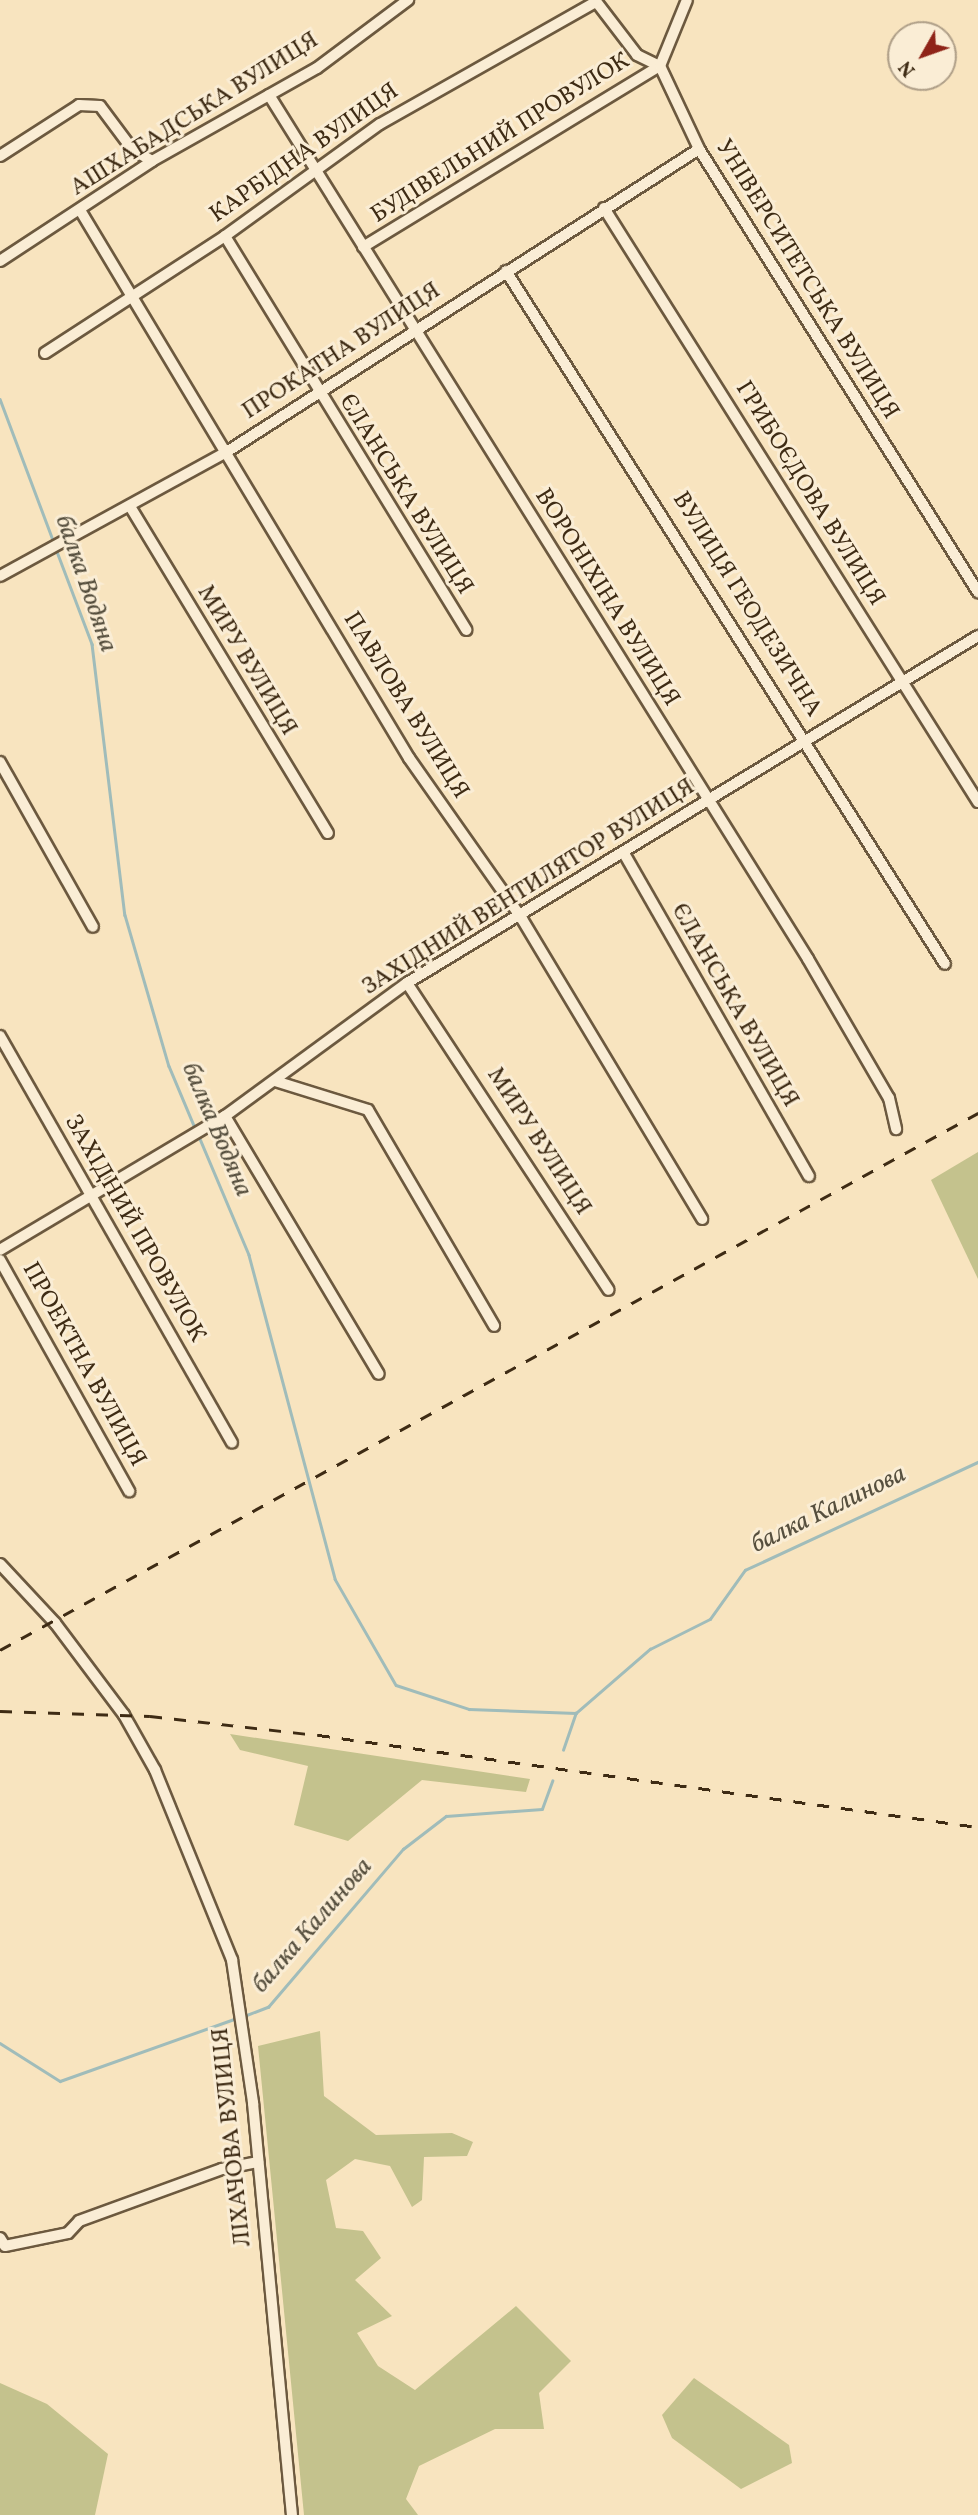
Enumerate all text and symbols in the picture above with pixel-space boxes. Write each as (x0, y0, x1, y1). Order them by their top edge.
north arrow (887, 21, 957, 91)
street label: АШХАБАДСЬКА ВУЛИЦЯ (66, 27, 324, 203)
street label: БУДІВЕЛЬНИЙ ПРОВУЛОК (366, 47, 636, 231)
text: N (893, 55, 922, 82)
street label: КАРБІДНА ВУЛИЦЯ (205, 78, 405, 230)
street label: УНІВЕРСИТЕТСЬКА ВУЛИЦЯ (708, 135, 904, 425)
street label: ПРОКАТНА ВУЛИЦЯ (238, 277, 446, 427)
street label: ГРИБОЄДОВА ВУЛИЦЯ (728, 376, 890, 612)
street label: ЄЛАНСЬКА ВУЛИЦЯ (332, 390, 478, 600)
street label: ВОРОНІХІНА ВУЛИЦЯ (527, 484, 685, 712)
street label: ВУЛИЦЯ ГЕОДЕЗИЧНА (665, 487, 827, 723)
water label: балка Водяна (47, 512, 123, 656)
street label: МИРУ ВУЛИЦЯ (190, 580, 302, 742)
street label: ПАВЛОВА ВУЛИЦЯ (336, 607, 474, 805)
street label: ЗАХІДНИЙ ВЕНТИЛЯТОР ВУЛИЦЯ (357, 773, 701, 1003)
street label: ЄЛАНСЬКА ВУЛИЦЯ (664, 899, 804, 1113)
water label: балка Водяна (174, 1058, 258, 1202)
street label: МИРУ ВУЛИЦЯ (479, 1062, 597, 1222)
street label: ЗАХІДНИЙ ПРОВУЛОК (57, 1110, 211, 1348)
street label: ПРОЕКТНА ВУЛИЦЯ (15, 1258, 151, 1472)
water label: балка Калинова (746, 1459, 912, 1561)
water label: балка Калинова (246, 1852, 380, 2000)
street label: ЛІХАЧОВА ВУЛИЦЯ (207, 2026, 259, 2248)

